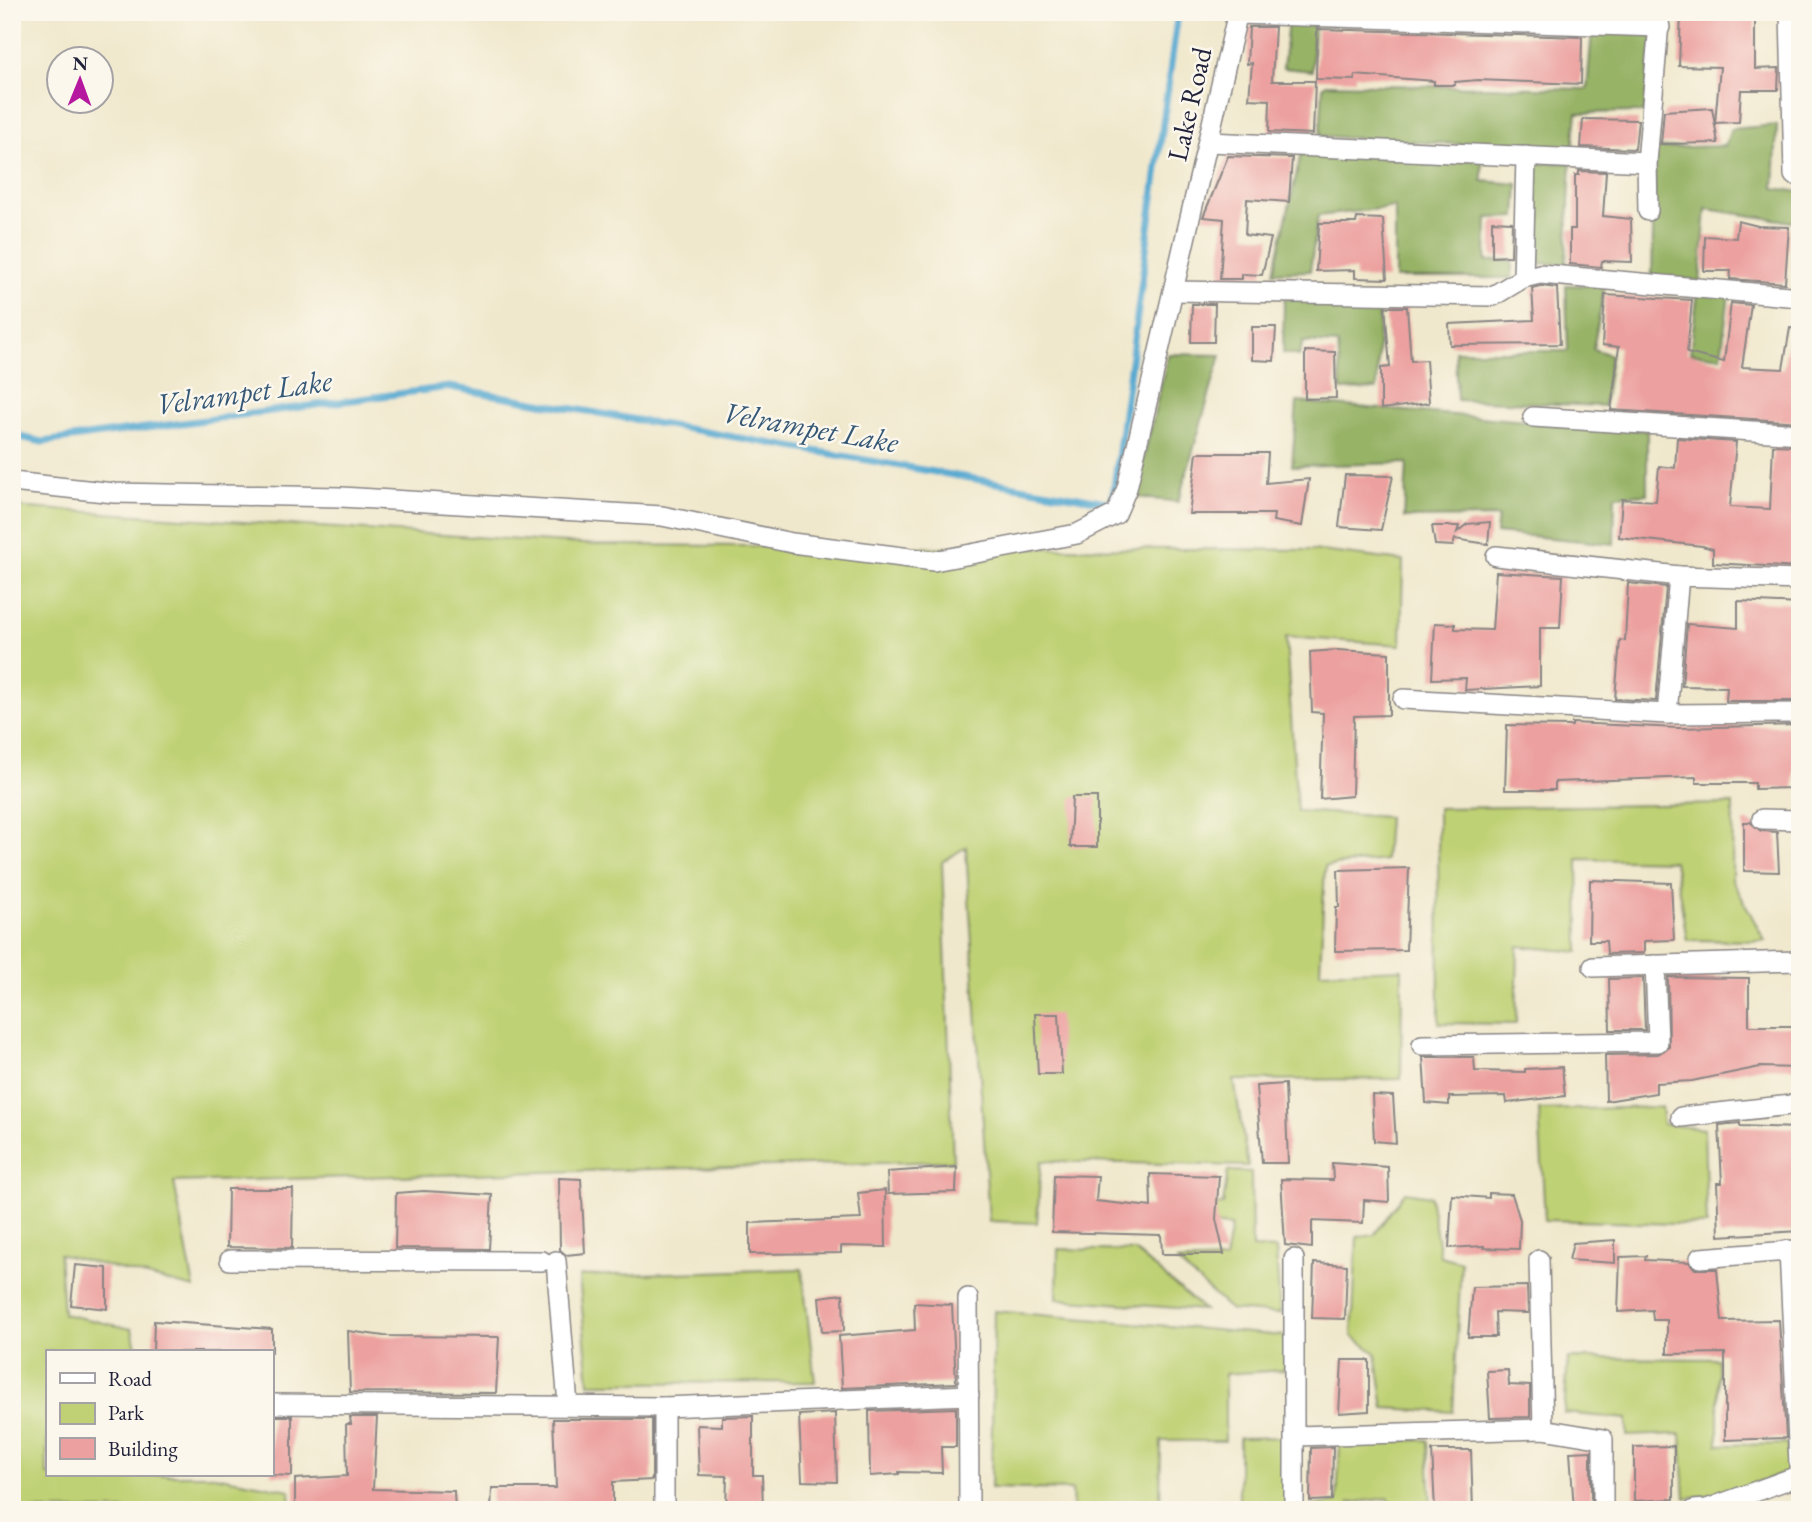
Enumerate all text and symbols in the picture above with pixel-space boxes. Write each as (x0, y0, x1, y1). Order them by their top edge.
street label: Lake Road (1158, 43, 1220, 164)
north arrow (46, 46, 116, 116)
text: N (72, 51, 89, 76)
water label: Velrampet Lake (154, 360, 335, 424)
water label: Velrampet Lake (721, 392, 902, 462)
legend (46, 1350, 273, 1476)
text: Road (108, 1365, 152, 1392)
text: Park (108, 1399, 145, 1426)
text: Building (108, 1435, 178, 1462)

